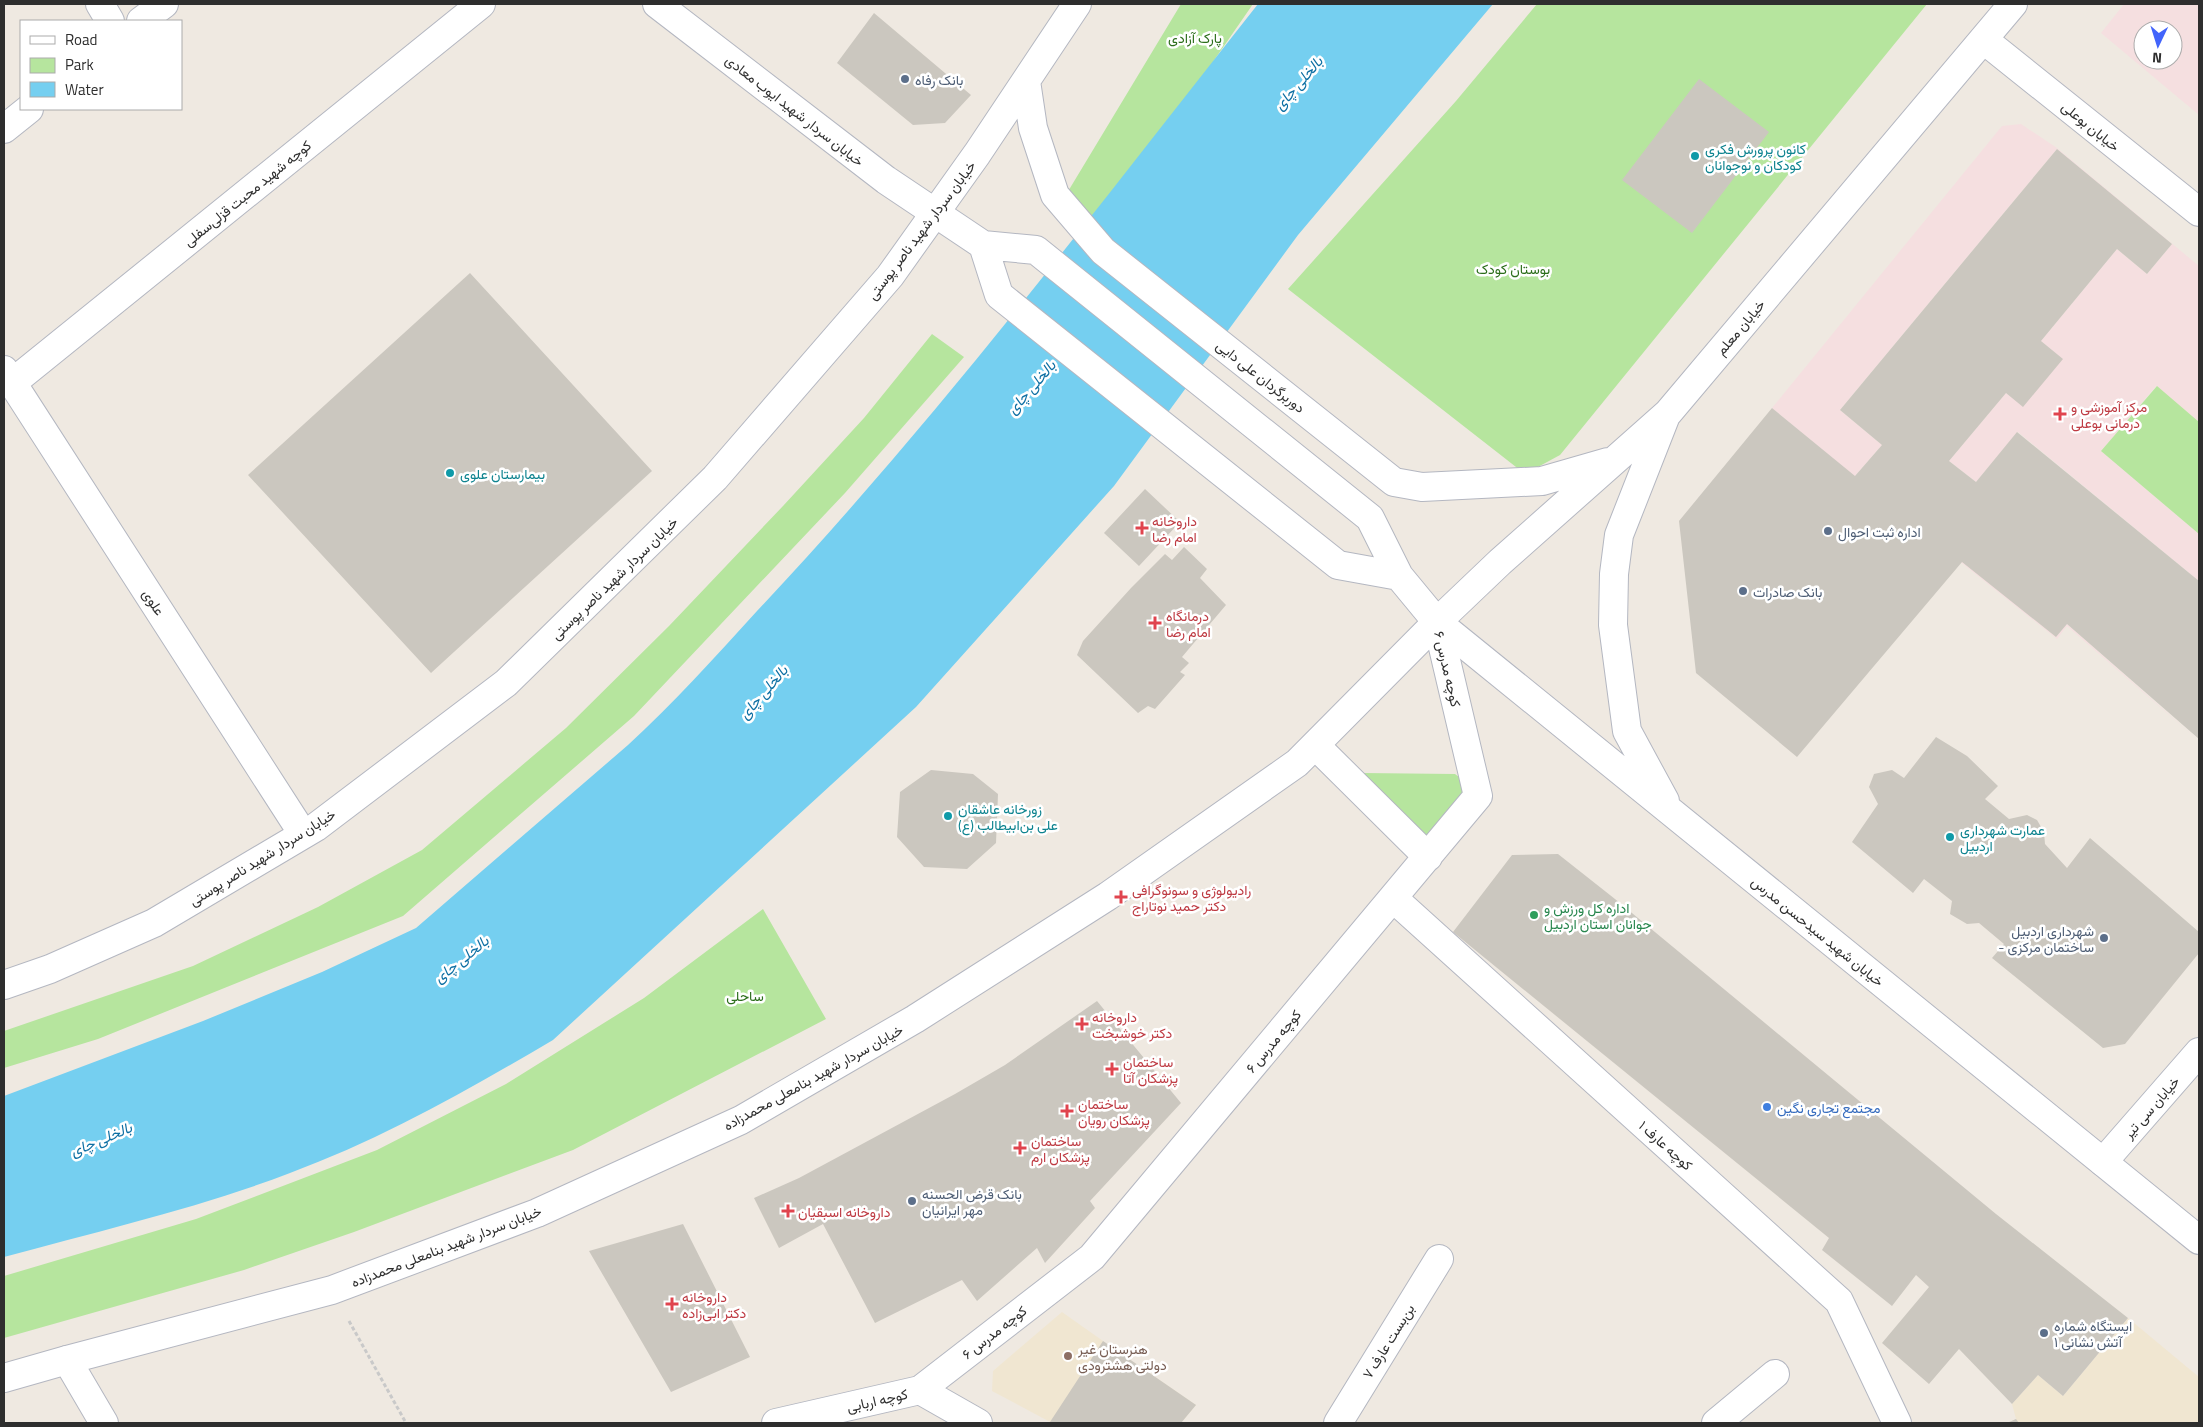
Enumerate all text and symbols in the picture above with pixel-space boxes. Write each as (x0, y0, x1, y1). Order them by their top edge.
legend (20, 20, 182, 110)
north arrow (2133, 20, 2183, 70)
park label: پارک آزادی (1168, 27, 1222, 48)
text: Road (65, 28, 97, 51)
text: N (2151, 48, 2163, 69)
street label: خیابان سردار شهید ایوب معادی (721, 49, 869, 171)
water label: بالخلی چای (1268, 50, 1328, 115)
text: Park (65, 53, 94, 76)
place label: بانک رفاه (915, 69, 963, 90)
marker: بانک رفاه (899, 73, 911, 85)
text: Water (65, 78, 104, 101)
street label: خیابان بوعلی (2057, 96, 2125, 156)
street label: کوچه شهید محبت قزلی‌سفلی (179, 135, 315, 251)
place label: کانون پرورش فکری کودکان و نوجوانان (1705, 138, 1806, 175)
marker: کانون پرورش فکری کودکان و نوجوانان (1689, 150, 1701, 162)
street label: خیابان سردار شهید ناصر پوستی (862, 156, 980, 304)
park label: بوستان کودک (1476, 258, 1550, 279)
street label: خیابان معلم (1710, 294, 1770, 360)
street label: دوربرگردان علی دایی (1212, 335, 1310, 418)
water label: بالخلی چای (1001, 354, 1061, 419)
place label: مرکز آموزشی و درمانی بوعلی (2071, 396, 2147, 433)
marker: مرکز آموزشی و درمانی بوعلی (2053, 407, 2067, 421)
place label: بیمارستان علوی (460, 463, 545, 484)
marker: بیمارستان علوی (444, 467, 456, 479)
place label: داروخانه امام رضا (1152, 510, 1197, 547)
street label: خیابان سردار شهید ناصر پوستی (546, 512, 682, 644)
place label: اداره ثبت احوال (1838, 521, 1921, 542)
marker: داروخانه امام رضا (1136, 522, 1148, 534)
marker: اداره ثبت احوال (1822, 525, 1834, 537)
place label: بانک صادرات (1753, 581, 1822, 602)
street label: علوی (138, 585, 170, 619)
marker: بانک صادرات (1737, 585, 1749, 597)
place label: درمانگاه امام رضا (1166, 605, 1211, 642)
marker: درمانگاه امام رضا (1148, 616, 1162, 630)
street label: کوچه مدرس ۶ (1429, 629, 1467, 709)
water label: بالخلی چای (733, 659, 793, 724)
place label: زورخانه عاشقان علی بن‌ابیطالب (ع) (958, 798, 1058, 836)
street label: خیابان سردار شهید ناصر پوستی (185, 803, 339, 911)
marker: زورخانه عاشقان علی بن‌ابیطالب (ع) (942, 810, 954, 822)
place label: عمارت شهرداری اردبیل (1960, 819, 2045, 856)
marker: عمارت شهرداری اردبیل (1944, 831, 1956, 843)
street label: خیابان شهید سیدحسن مدرس (1747, 871, 1889, 991)
place label: رادیولوژی و سونوگرافی دکتر حمید نوتاراج (1132, 879, 1252, 917)
marker: رادیولوژی و سونوگرافی دکتر حمید نوتاراج (1114, 890, 1128, 904)
place label: اداره کل ورزش و جوانان استان اردبیل (1544, 897, 1652, 934)
marker: اداره کل ورزش و جوانان استان اردبیل (1528, 909, 1540, 921)
place label: شهرداری اردبیل - ساختمان مرکزی (1998, 920, 2094, 957)
water label: بالخلی چای (428, 929, 494, 988)
marker: شهرداری اردبیل - ساختمان مرکزی (2098, 932, 2110, 944)
park label: ساحلی (726, 985, 764, 1006)
street label: کوچه مدرس ۶ (1240, 1005, 1306, 1077)
place label: داروخانه دکتر خوشبخت (1092, 1006, 1173, 1043)
marker: داروخانه دکتر خوشبخت (1076, 1018, 1088, 1030)
street label: خیابان سردار شهید بنامعلی محمدزاده (719, 1019, 907, 1135)
place label: ساختمان پزشکان آتا (1123, 1051, 1178, 1088)
marker: ساختمان پزشکان آتا (1105, 1062, 1119, 1076)
street label: خیابان سی تیر (2117, 1071, 2184, 1144)
place label: ساختمان پزشکان رویان (1078, 1093, 1150, 1130)
place label: مجتمع تجاری نگین (1777, 1097, 1881, 1119)
marker: مجتمع تجاری نگین (1761, 1101, 1773, 1113)
marker: ساختمان پزشکان رویان (1060, 1104, 1074, 1118)
water label: بالخلی چای (66, 1115, 136, 1162)
street label: کوچه عارف ۱ (1634, 1115, 1698, 1175)
place label: ساختمان پزشکان ارم (1031, 1130, 1090, 1167)
marker: ساختمان پزشکان ارم (1013, 1141, 1027, 1155)
place label: بانک قرض الحسنه مهر ایرانیان (922, 1183, 1022, 1220)
marker: بانک قرض الحسنه مهر ایرانیان (906, 1195, 918, 1207)
street label: خیابان سردار شهید بنامعلی محمدزاده (348, 1200, 544, 1292)
place label: داروخانه اسبقیان (798, 1201, 891, 1222)
marker: داروخانه اسبقیان (782, 1205, 794, 1217)
place label: داروخانه دکتر ابی‌زاده (682, 1286, 747, 1323)
marker: داروخانه دکتر ابی‌زاده (666, 1298, 678, 1310)
street label: کوچه مدرس ۶ (957, 1300, 1031, 1364)
street label: بن‌بست عارف ۷ (1357, 1300, 1419, 1382)
place label: ایستگاه شماره ۱ آتش نشانی (2054, 1315, 2132, 1352)
marker: ایستگاه شماره ۱ آتش نشانی (2038, 1327, 2050, 1339)
place label: هنرستان غیر دولتی هشترودی (1077, 1338, 1167, 1375)
marker: هنرستان غیر دولتی هشترودی (1062, 1350, 1074, 1362)
street label: کوچه اربابی (844, 1383, 910, 1417)

